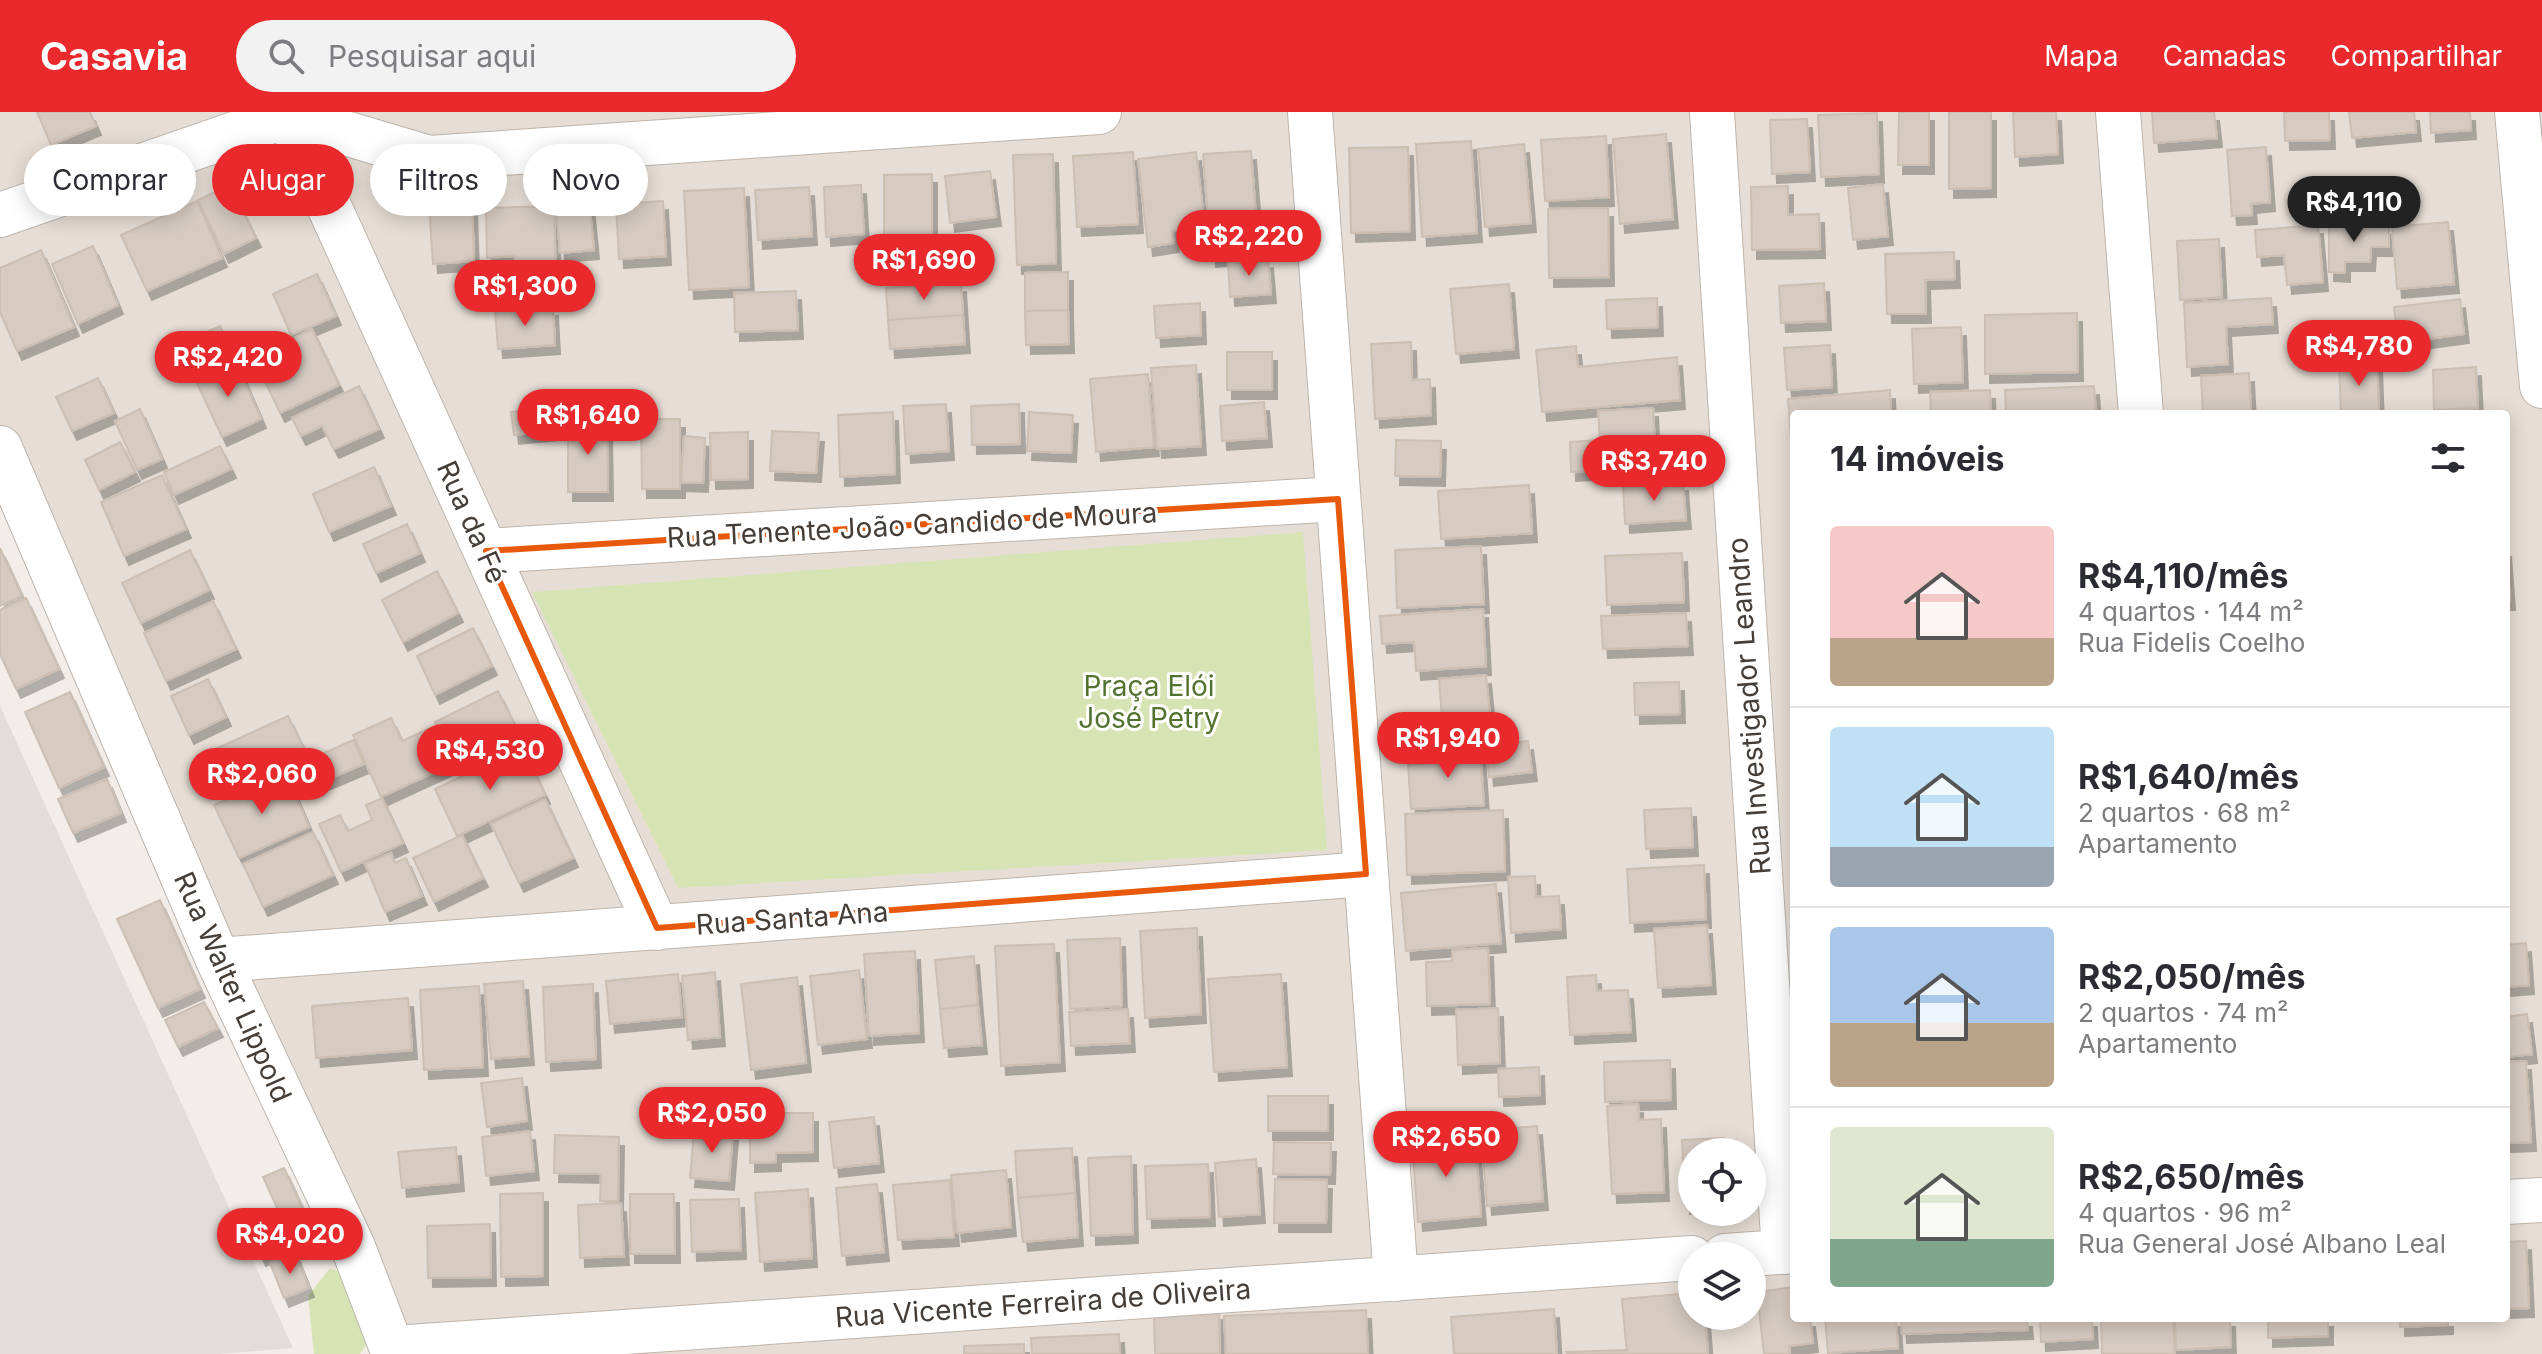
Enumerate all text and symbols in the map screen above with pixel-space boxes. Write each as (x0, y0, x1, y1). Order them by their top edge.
search box (236, 20, 796, 92)
text: Casavia (40, 33, 188, 79)
icon: search (264, 34, 308, 78)
text: Pesquisar aqui (328, 38, 536, 74)
text: Mapa (2044, 39, 2118, 73)
text: Camadas (2162, 39, 2287, 73)
text: Compartilhar (2331, 39, 2502, 73)
chip: Comprar (24, 144, 196, 216)
chip: Alugar (212, 144, 354, 216)
chip: Filtros (370, 144, 507, 216)
chip: Novo (523, 144, 648, 216)
pin: R$4,110 (2280, 176, 2428, 244)
text: R$4,110 (2305, 186, 2403, 217)
pin: R$2,220 (1175, 210, 1323, 278)
text: R$2,220 (1194, 220, 1304, 251)
pin: R$1,690 (850, 234, 998, 302)
text: R$1,690 (872, 244, 976, 275)
pin: R$1,300 (451, 260, 599, 328)
text: R$1,300 (472, 270, 578, 301)
pin: R$4,780 (2285, 320, 2433, 388)
text: R$4,780 (2305, 330, 2413, 361)
pin: R$2,420 (154, 331, 302, 399)
text: R$2,420 (173, 341, 283, 372)
pin: R$1,640 (514, 389, 662, 457)
text: R$1,640 (535, 399, 641, 430)
pin: R$3,740 (1580, 435, 1728, 503)
icon: filters (2426, 436, 2470, 480)
text: 14 imóveis (1830, 438, 2004, 479)
text: R$3,740 (1600, 445, 1708, 476)
street label: Rua da Fé (430, 455, 514, 589)
street label: Rua Tenente João Candido de Moura (666, 495, 1158, 555)
street label: Rua Investigador Leandro (1720, 536, 1778, 876)
text: R$4,110/mês (2078, 555, 2289, 596)
icon: home (1894, 558, 1990, 654)
text: 4 quartos · 144 m² (2078, 596, 2304, 627)
text: Rua Fidelis Coelho (2078, 627, 2305, 658)
park label: Praça Elói José Petry (1078, 669, 1220, 735)
pin: R$1,940 (1374, 712, 1522, 780)
text: R$1,940 (1395, 722, 1501, 753)
pin: R$4,530 (416, 724, 564, 792)
text: R$4,530 (435, 734, 545, 765)
pin: R$2,060 (188, 748, 336, 816)
text: R$1,640/mês (2078, 756, 2299, 797)
text: R$2,060 (207, 758, 317, 789)
icon: home (1894, 759, 1990, 855)
text: 2 quartos · 68 m² (2078, 797, 2291, 828)
text: Apartamento (2078, 828, 2237, 859)
street label: Rua Walter Lippold (167, 867, 299, 1107)
street label: Rua Santa Ana (695, 894, 889, 942)
text: R$2,050/mês (2078, 956, 2305, 997)
icon: home (1894, 959, 1990, 1055)
text: 2 quartos · 74 m² (2078, 997, 2289, 1028)
text: Apartamento (2078, 1028, 2237, 1059)
pin: R$2,050 (638, 1087, 786, 1155)
text: R$2,050 (657, 1097, 767, 1128)
pin: R$2,650 (1372, 1111, 1520, 1179)
text: R$2,650 (1391, 1121, 1501, 1152)
map controls (1678, 1138, 1766, 1330)
button: locate (1678, 1138, 1766, 1226)
text: R$2,650/mês (2078, 1156, 2305, 1197)
icon: home (1894, 1159, 1990, 1255)
text: 4 quartos · 96 m² (2078, 1197, 2292, 1228)
pin: R$4,020 (216, 1208, 364, 1276)
text: R$4,020 (235, 1218, 345, 1249)
text: Rua General José Albano Leal (2078, 1228, 2446, 1259)
button: layers (1678, 1242, 1766, 1330)
street label: Rua Vicente Ferreira de Oliveira (834, 1271, 1252, 1335)

